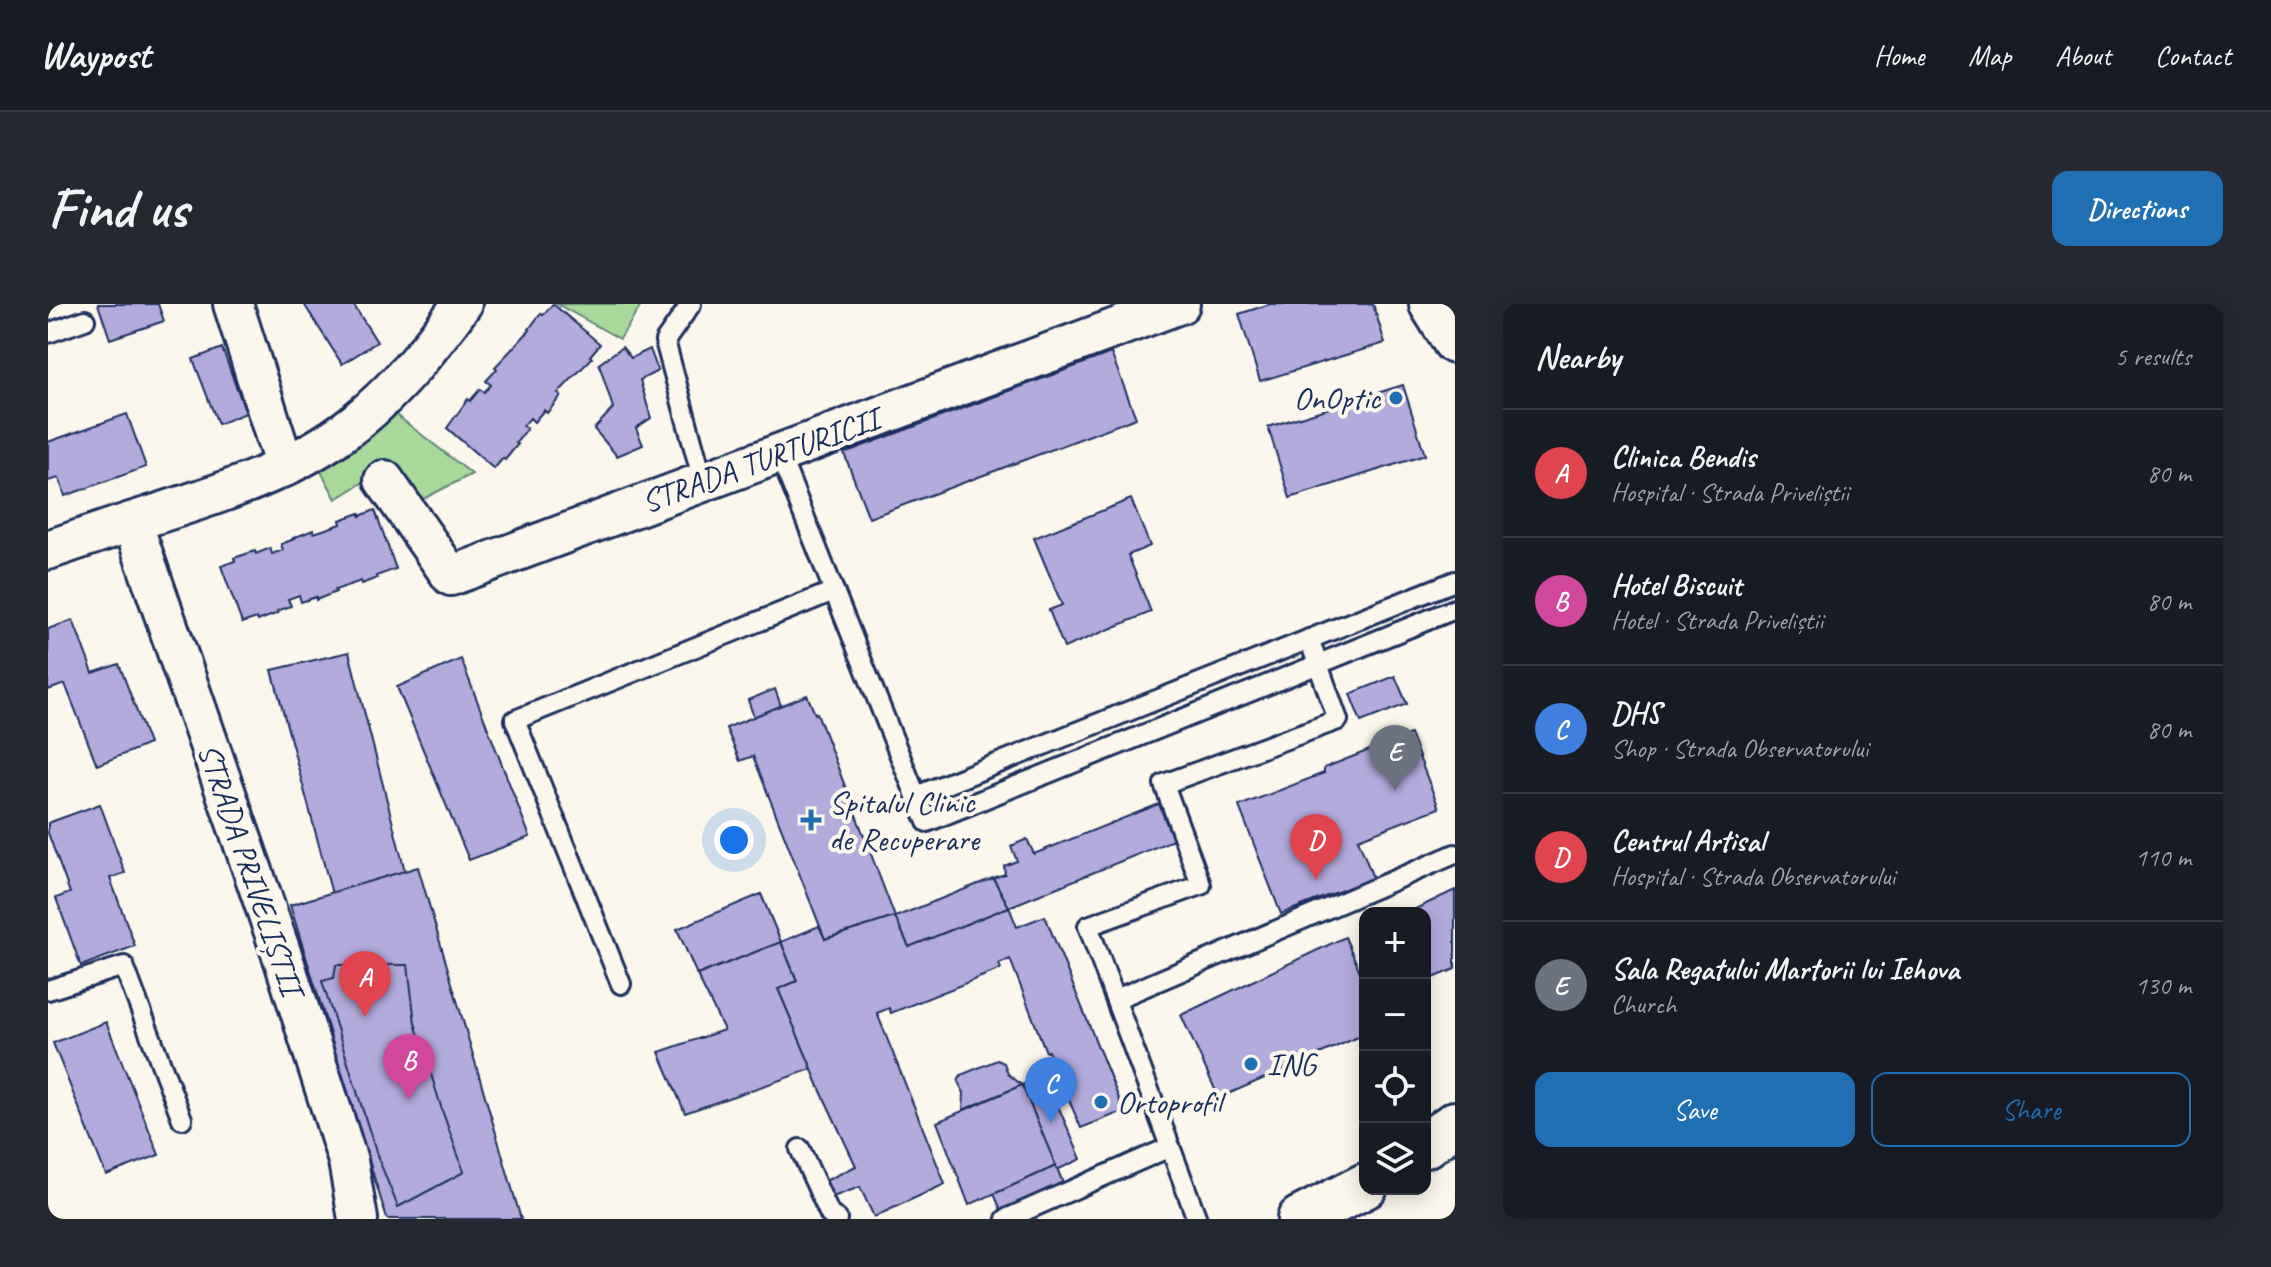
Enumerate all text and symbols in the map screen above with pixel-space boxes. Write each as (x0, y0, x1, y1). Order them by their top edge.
text: Waypost (40, 32, 151, 79)
text: Home (1874, 38, 1924, 73)
text: Map (1968, 38, 2011, 73)
text: About (2055, 38, 2111, 73)
text: Contact (2155, 38, 2231, 73)
button: Directions (2052, 171, 2223, 246)
text: Find us (48, 173, 188, 244)
text: Nearby (1535, 335, 1621, 378)
text: 5 results (2115, 340, 2191, 373)
place label: OnOptic (1294, 378, 1382, 419)
marker: OnOptic (1387, 389, 1405, 407)
street label: STRADA TURTURICII (636, 396, 891, 522)
text: Clinica Bendis (1611, 438, 1756, 476)
text: A (1554, 457, 1568, 490)
text: 80 m (2147, 457, 2191, 490)
text: Hospital · Strada Priveliștii (1611, 476, 1849, 509)
text: Hotel Biscuit (1611, 566, 1741, 604)
text: B (1554, 585, 1568, 618)
text: 80 m (2147, 585, 2191, 618)
text: Hotel · Strada Priveliștii (1611, 604, 1823, 637)
text: DHS (1611, 694, 1661, 732)
text: C (1555, 713, 1567, 746)
text: 80 m (2147, 713, 2191, 746)
pin: E (1369, 725, 1421, 791)
text: Shop · Strada Observatorului (1611, 732, 1868, 765)
street label: STRADA PRIVELIȘTII (188, 738, 315, 1006)
place label: Spitalul Clinic de Recuperare (829, 782, 981, 860)
marker: Spitalul Clinic de Recuperare (800, 809, 822, 831)
pin: D (1290, 814, 1342, 880)
your location (714, 820, 754, 860)
text: Centrul Artisal (1611, 822, 1765, 860)
text: D (1553, 841, 1569, 874)
text: 110 m (2135, 841, 2191, 874)
text: Hospital · Strada Observatorului (1611, 860, 1895, 893)
map controls (1359, 907, 1431, 1195)
button: + (1359, 907, 1431, 979)
text: Sala Regatului Martorii lui Iehova (1611, 950, 1959, 988)
pin: A (339, 951, 391, 1017)
text: E (1554, 969, 1568, 1002)
text: 130 m (2135, 969, 2191, 1002)
button: − (1359, 979, 1431, 1051)
text: Church (1611, 988, 1676, 1021)
pin: B (383, 1034, 435, 1100)
place label: ING (1267, 1044, 1319, 1085)
button: locate (1359, 1051, 1431, 1123)
marker: ING (1242, 1055, 1260, 1073)
pin: C (1025, 1057, 1077, 1123)
button: Save (1535, 1072, 1855, 1147)
button: Share (1871, 1072, 2191, 1147)
place label: Ortoprofil (1117, 1082, 1227, 1123)
marker: Ortoprofil (1092, 1093, 1110, 1111)
button: layers (1359, 1123, 1431, 1195)

